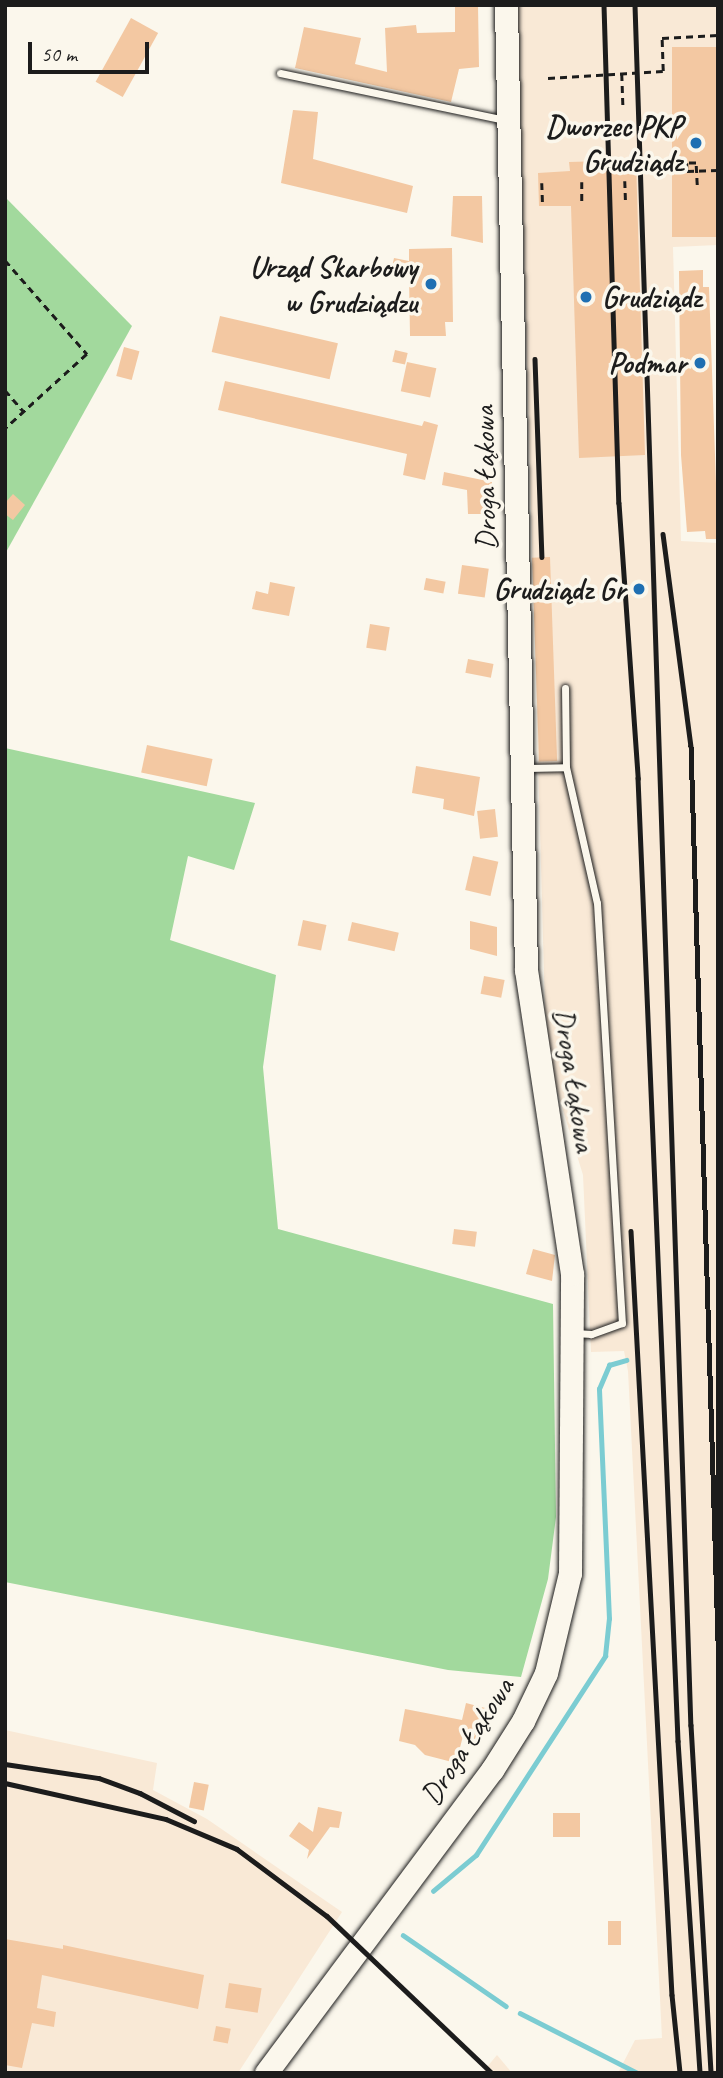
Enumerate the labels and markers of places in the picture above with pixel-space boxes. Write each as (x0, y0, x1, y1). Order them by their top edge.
place label: Dworzec PKP Grudziądz (546, 108, 682, 178)
marker: Dworzec PKP Grudziądz (688, 135, 704, 151)
place label: Urząd Skarbowy w Grudziądzu (249, 249, 417, 320)
marker: Urząd Skarbowy w Grudziądzu (423, 276, 439, 292)
place label: Grudziądz (602, 279, 701, 315)
marker: Grudziądz (576, 287, 596, 307)
place label: Podmar (608, 345, 686, 381)
marker: Podmar (692, 355, 708, 371)
place label: Grudziądz Gr (493, 571, 625, 607)
marker: Grudziądz Gr (631, 581, 647, 597)

